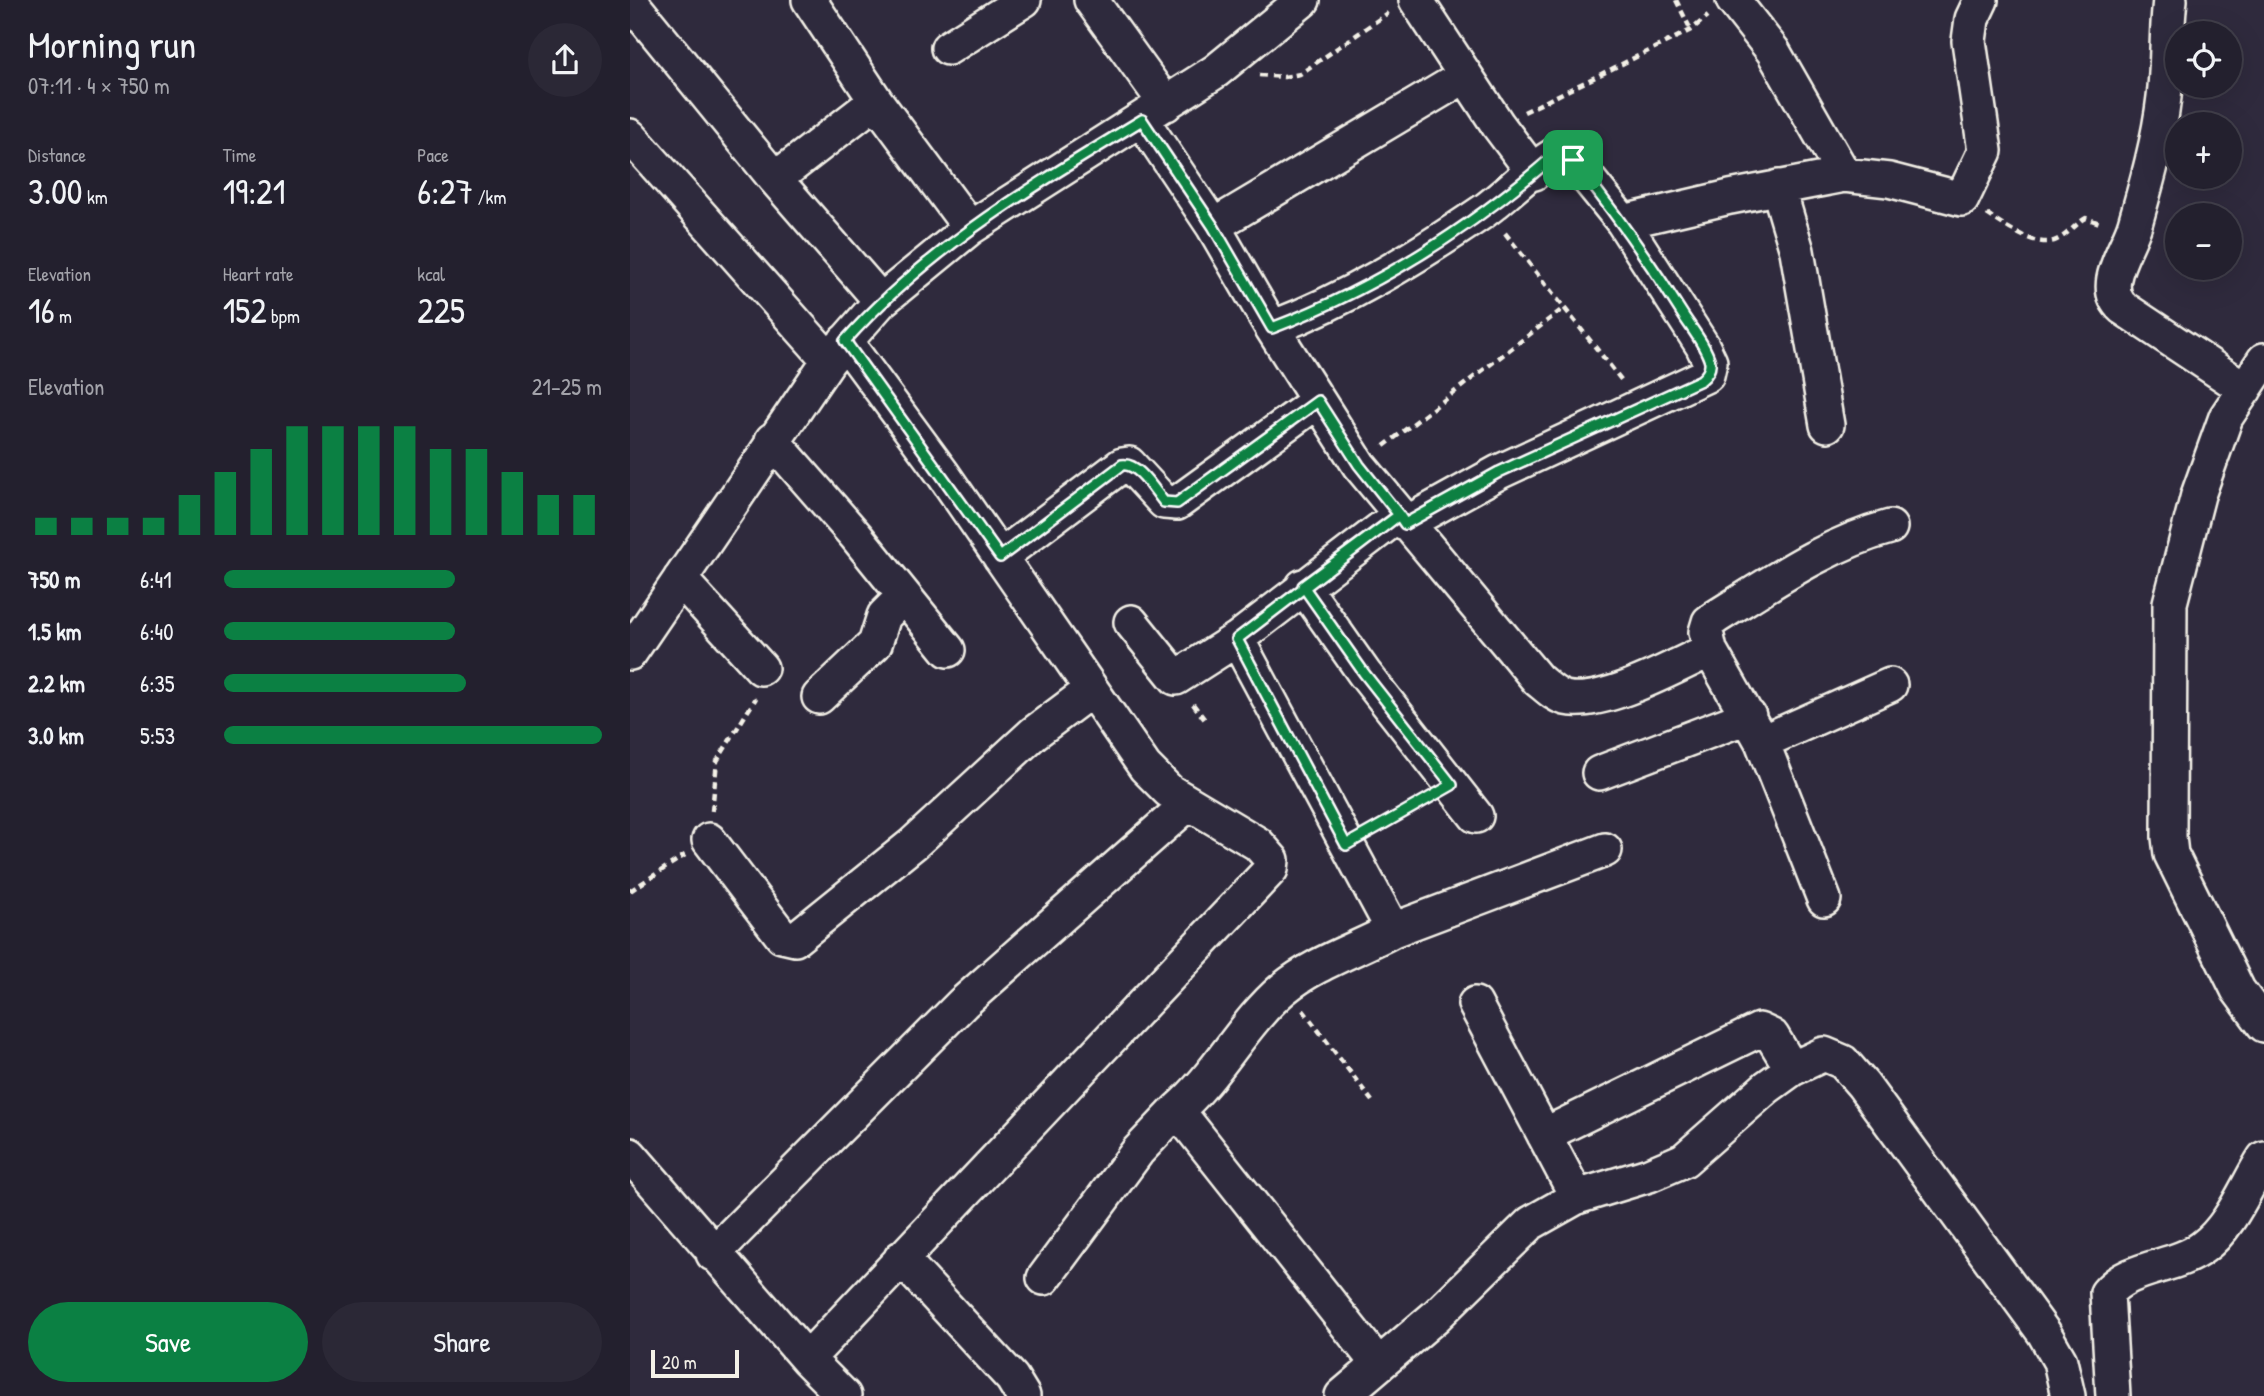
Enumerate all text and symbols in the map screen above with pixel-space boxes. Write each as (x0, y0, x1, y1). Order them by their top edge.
text: Morning run (28, 18, 196, 70)
map controls (2165, 21, 2242, 280)
button: locate (2165, 21, 2242, 98)
button: share (528, 23, 602, 97)
text: 07:11 · 4 × 750 m (28, 70, 170, 101)
button: + (2165, 112, 2242, 189)
pin (1543, 130, 1603, 190)
icon: arrive (1554, 141, 1592, 179)
text: Distance (28, 142, 86, 168)
text: Time (223, 142, 256, 168)
text: Pace (417, 142, 449, 168)
text: 3.00 (28, 168, 83, 215)
text: 19:21 (223, 168, 285, 215)
text: 6:27 (417, 168, 473, 215)
text: km (83, 184, 108, 210)
text: /km (473, 184, 506, 210)
button: − (2165, 203, 2242, 280)
text: Elevation (28, 261, 91, 287)
text: Heart rate (223, 261, 294, 287)
text: kcal (417, 261, 445, 287)
text: 16 (28, 287, 55, 334)
text: 152 (223, 287, 267, 334)
text: 225 (417, 287, 465, 334)
text: m (55, 303, 72, 329)
text: bpm (267, 303, 300, 329)
text: Elevation (28, 371, 104, 402)
text: 21–25 m (532, 371, 602, 402)
text: 750 m (28, 564, 80, 595)
text: 6:41 (140, 564, 172, 595)
text: 1.5 km (28, 616, 81, 647)
text: 6:40 (140, 616, 173, 647)
text: 2.2 km (28, 668, 85, 699)
text: 6:35 (140, 668, 175, 699)
text: 3.0 km (28, 720, 84, 751)
text: 5:53 (140, 720, 175, 751)
button: Save (28, 1302, 308, 1382)
button: Share (322, 1302, 602, 1382)
scale bar (651, 1347, 738, 1379)
text: 20 m (662, 1349, 697, 1375)

